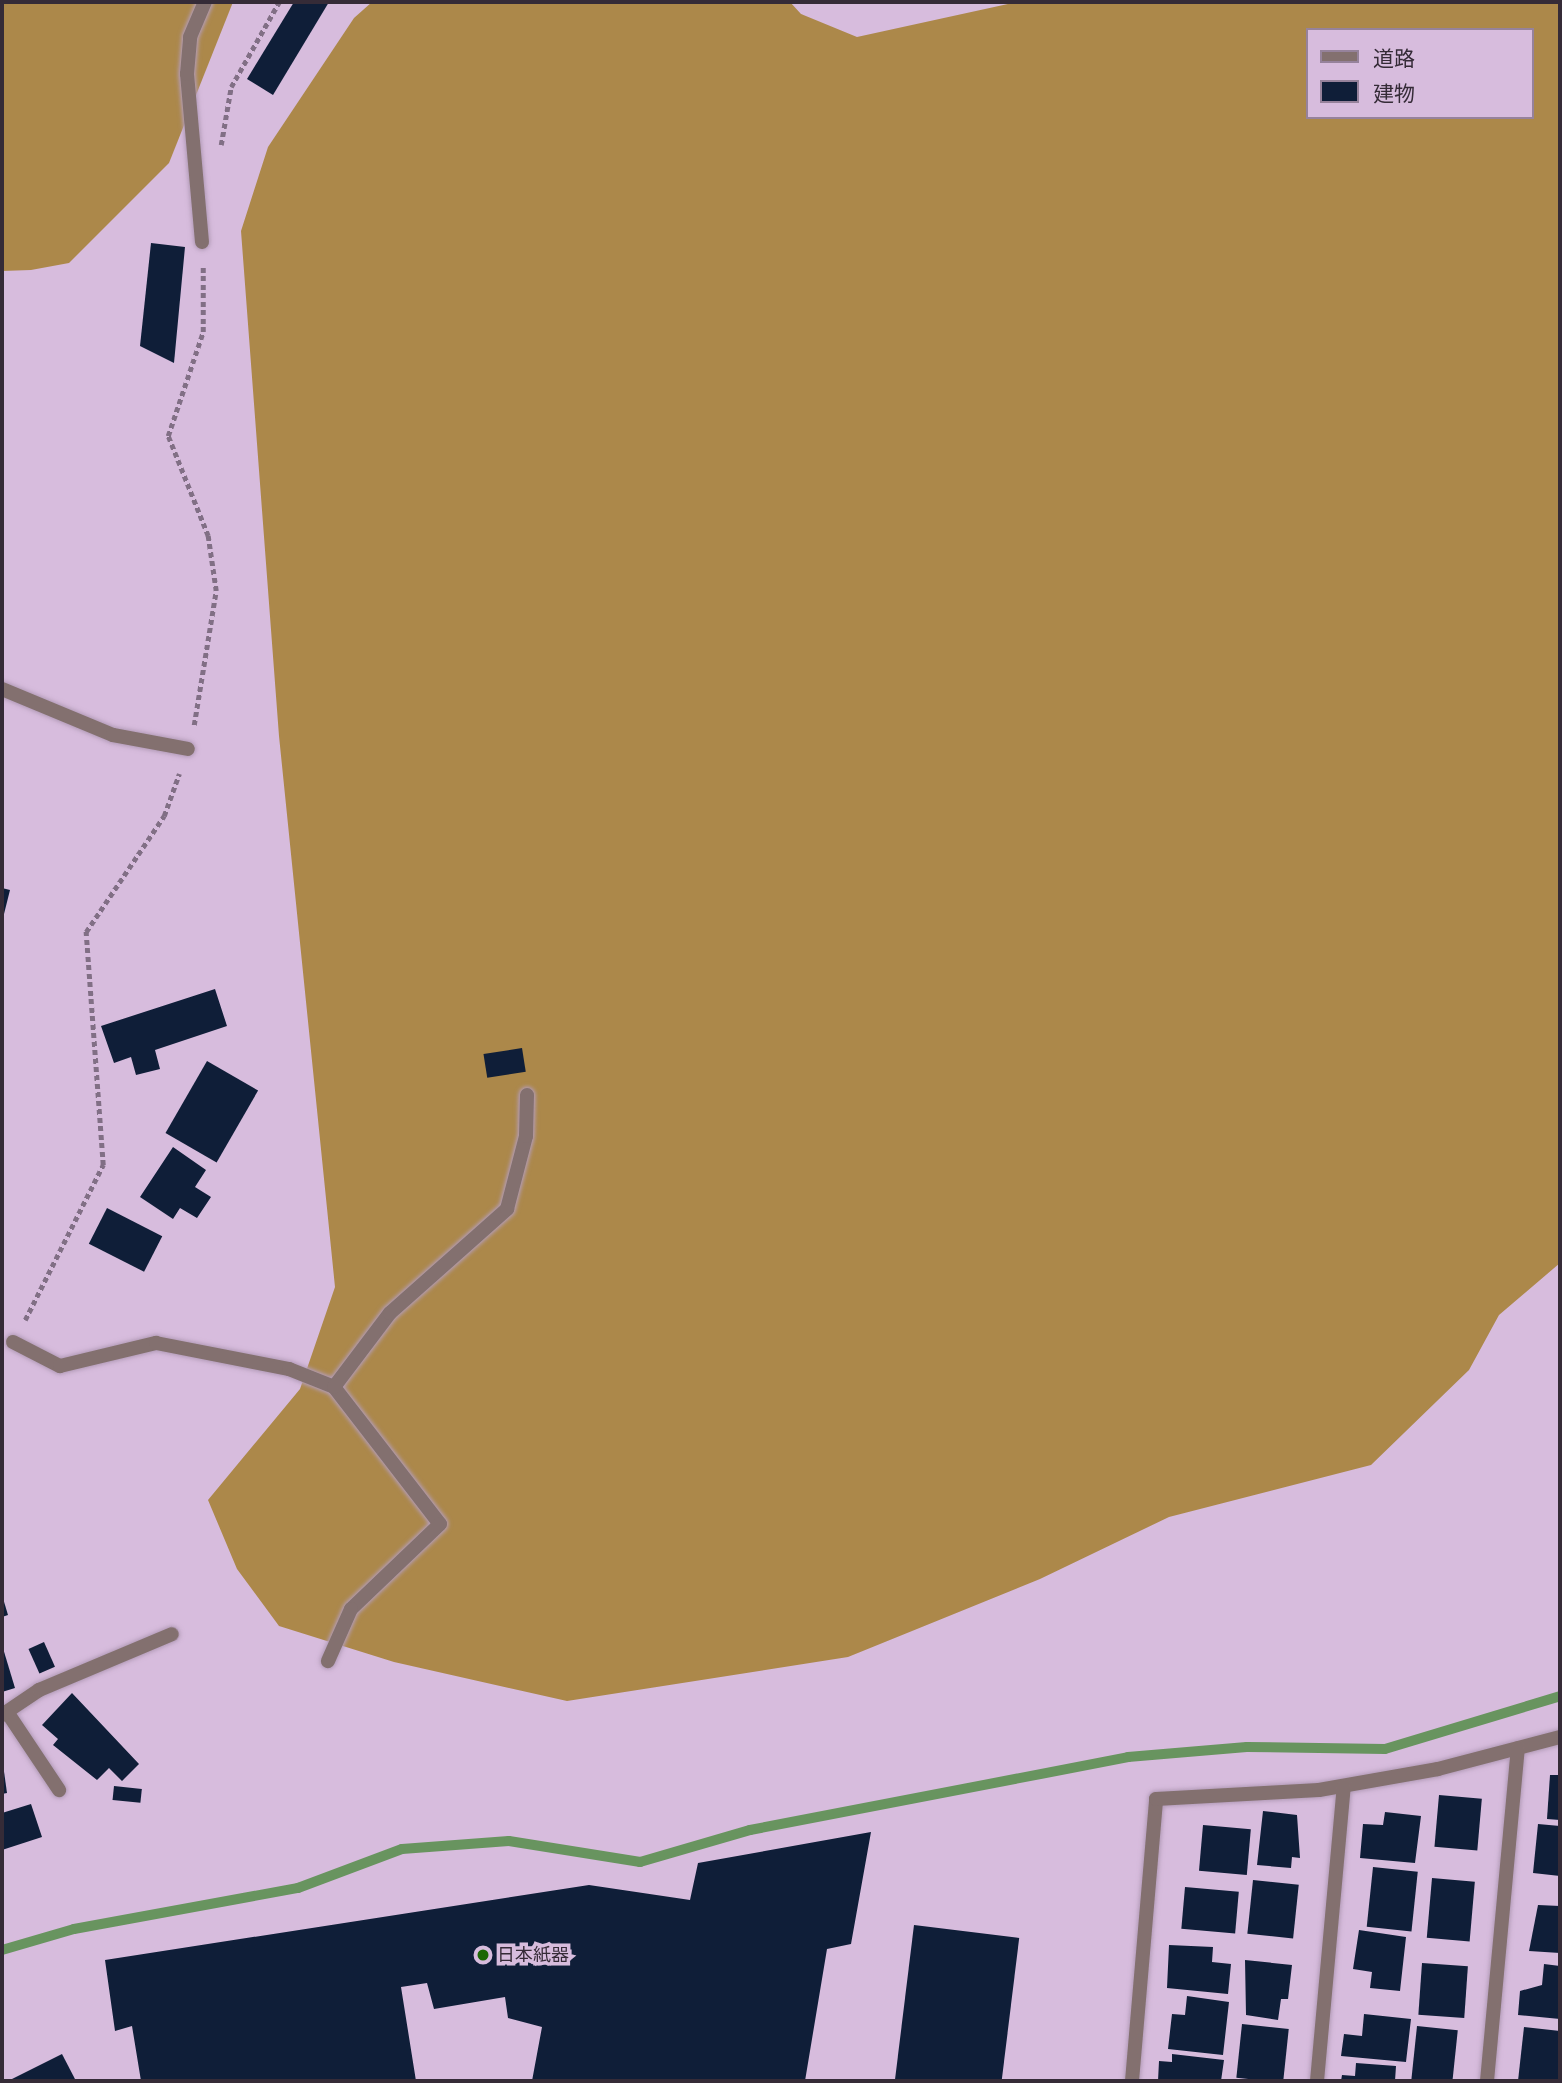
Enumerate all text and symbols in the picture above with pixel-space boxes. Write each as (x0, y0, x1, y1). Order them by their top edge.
legend (1306, 28, 1534, 119)
text: 道路 (1373, 45, 1415, 71)
text: 建物 (1373, 80, 1415, 106)
place label: 日本紙器 (497, 1944, 569, 1966)
marker: 日本紙器 (475, 1947, 491, 1963)

